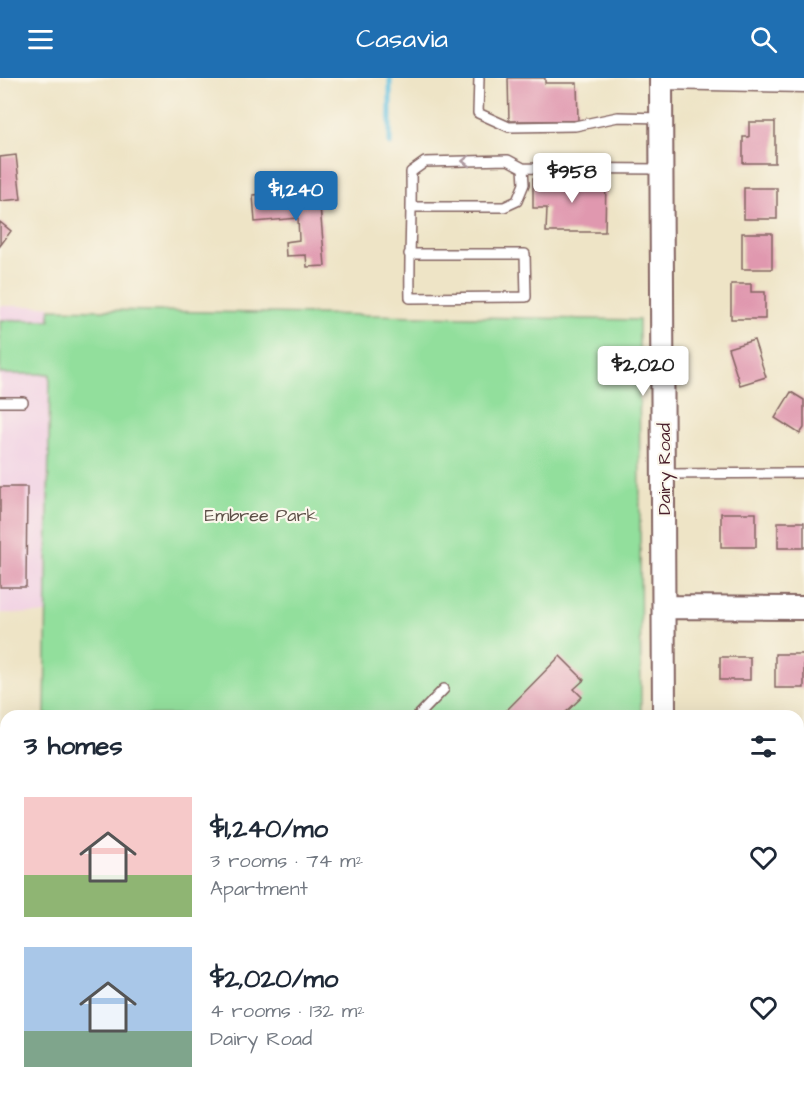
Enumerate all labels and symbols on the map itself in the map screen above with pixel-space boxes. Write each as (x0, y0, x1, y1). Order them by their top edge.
pin: $958 (536, 153, 608, 204)
one-way arrow (462, 155, 471, 167)
pin: $1,240 (247, 171, 345, 222)
pin: $2,020 (594, 346, 692, 397)
street label: Dairy Road (652, 423, 678, 515)
park label: Embree Park (204, 503, 318, 528)

